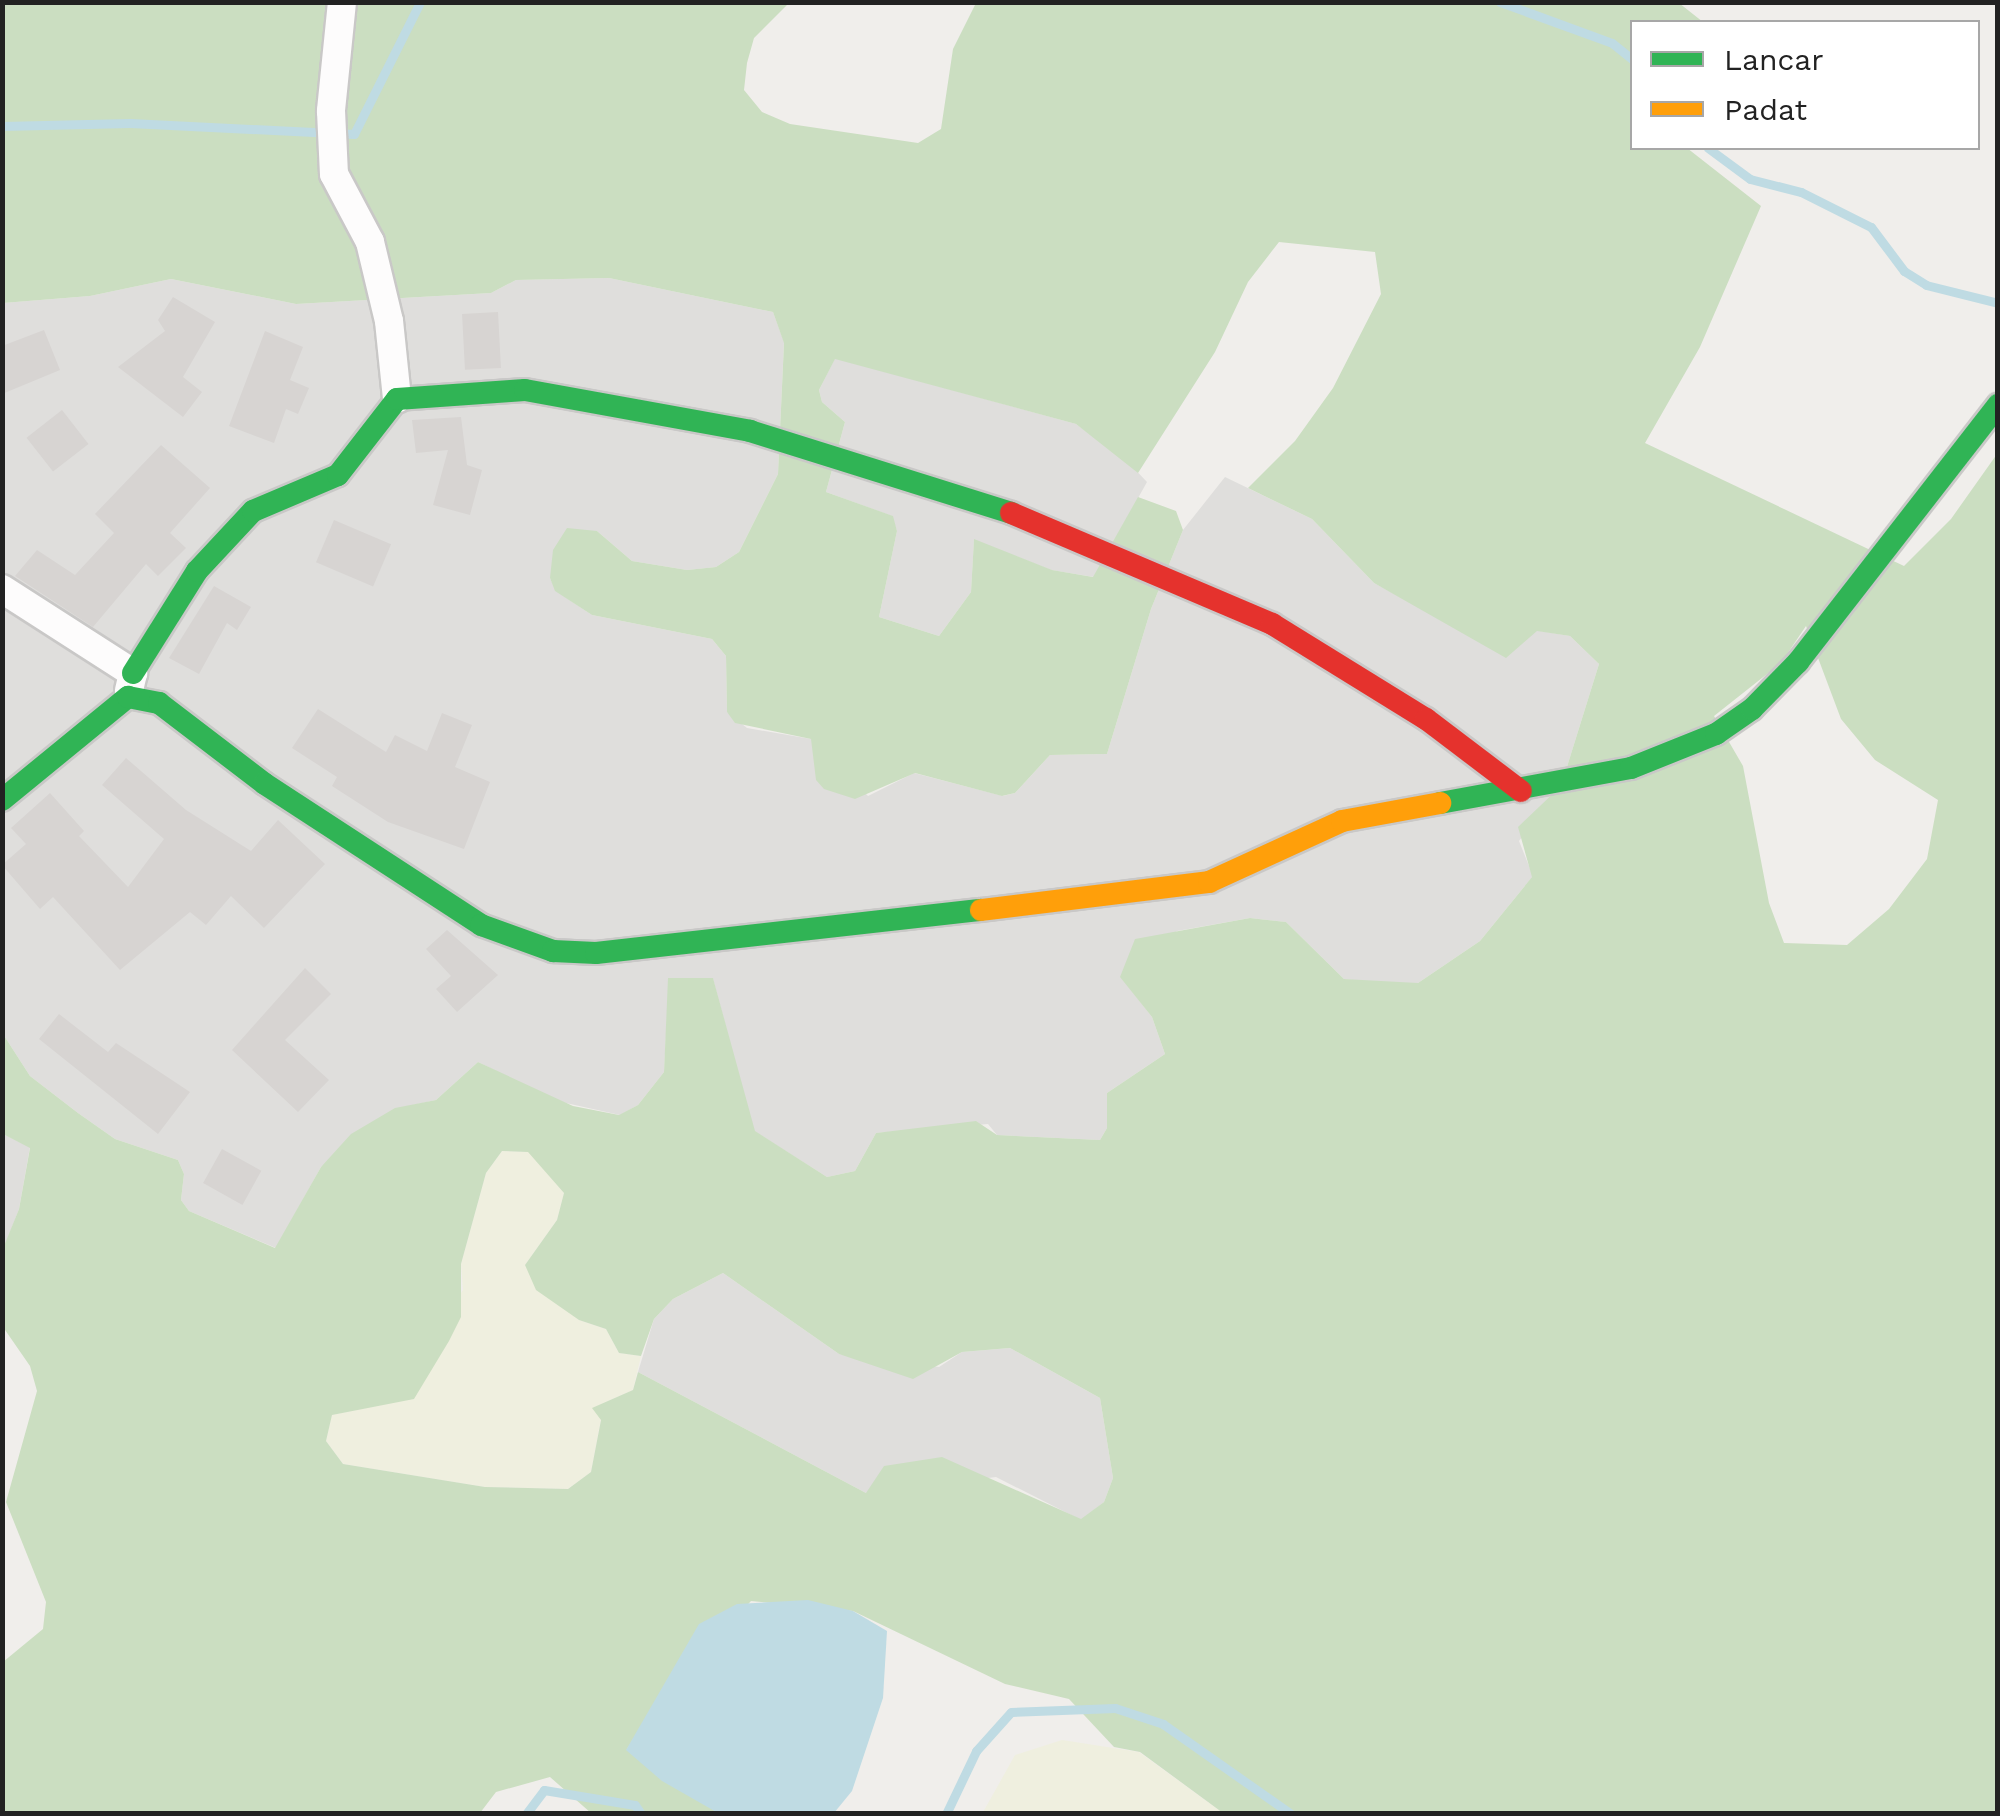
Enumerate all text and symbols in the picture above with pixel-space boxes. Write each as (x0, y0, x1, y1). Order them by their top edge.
legend (1630, 20, 1980, 150)
text: Lancar (1724, 42, 1824, 77)
text: Padat (1724, 92, 1807, 127)

